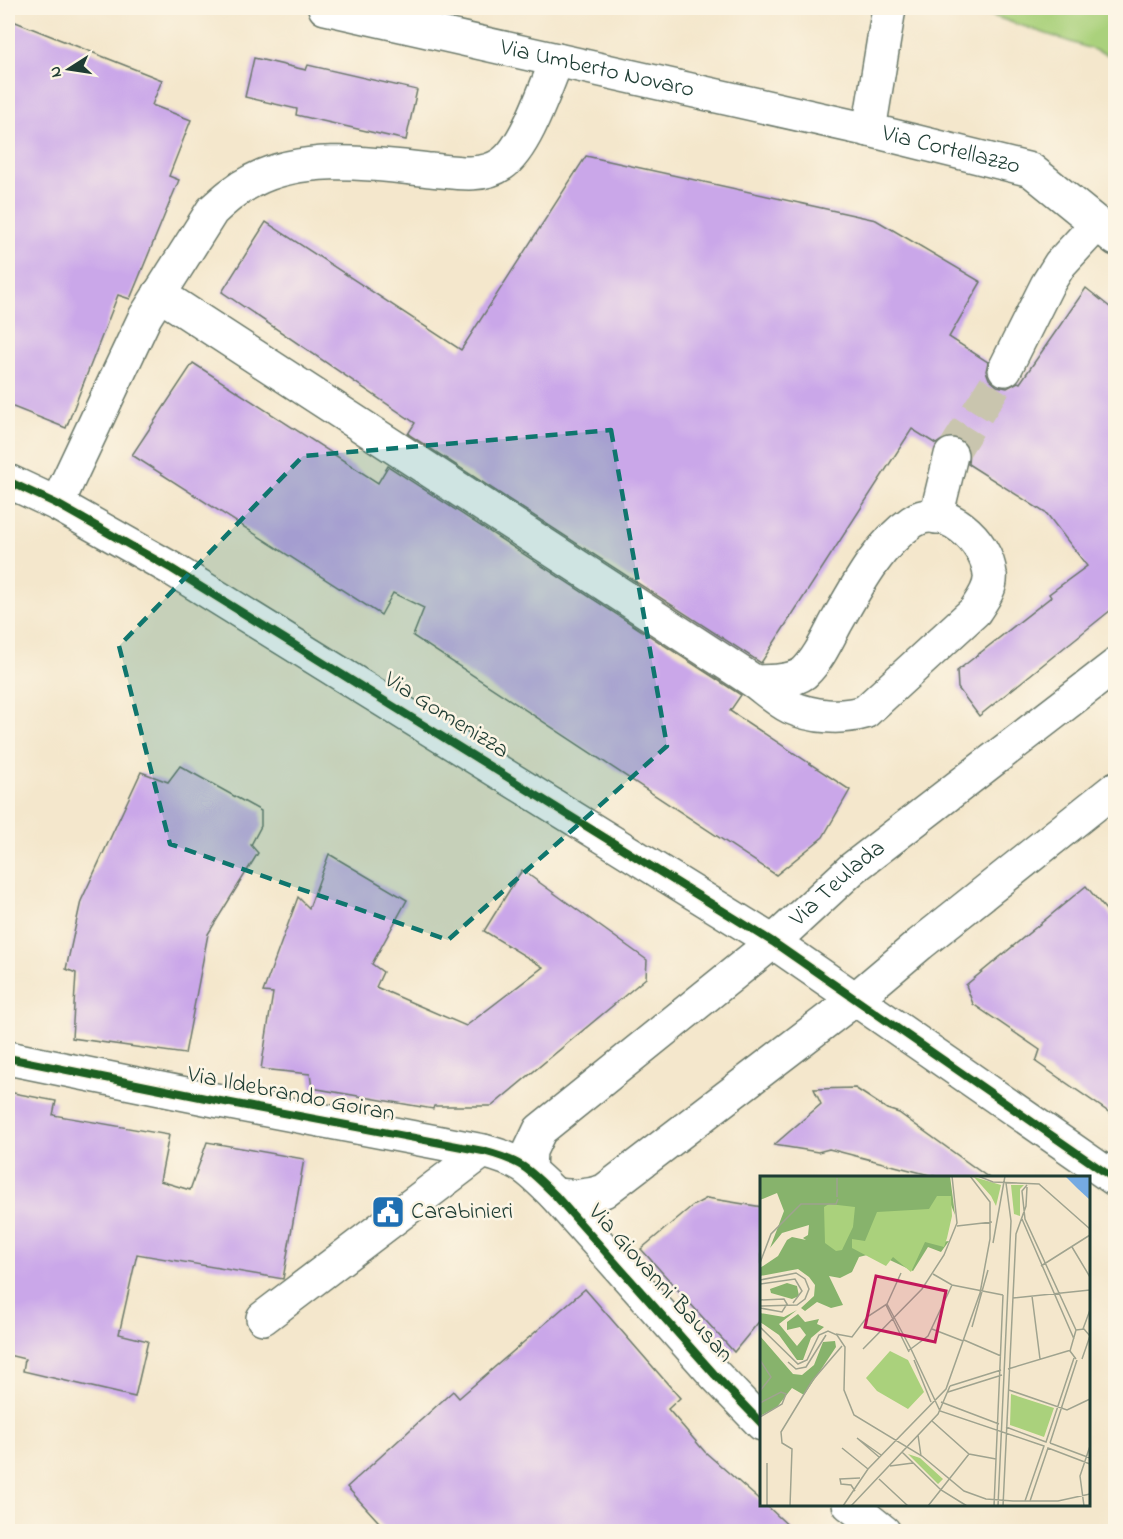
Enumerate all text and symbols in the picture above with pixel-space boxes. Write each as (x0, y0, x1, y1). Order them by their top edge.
street label: Via Umberto Novaro (496, 30, 698, 108)
north arrow (39, 39, 99, 99)
text: N (43, 64, 69, 79)
street label: Via Cortellazzo (877, 116, 1024, 184)
street label: Via Gomenizza (376, 663, 515, 768)
street label: Via Teulada (781, 831, 893, 936)
street label: Via Ildebrando Goiran (183, 1058, 398, 1132)
inset map (760, 1176, 1090, 1506)
public building icon: Carabinieri (370, 1194, 406, 1230)
place label: Carabinieri (411, 1195, 513, 1230)
street label: Via Giovanni Bausan (578, 1196, 741, 1371)

